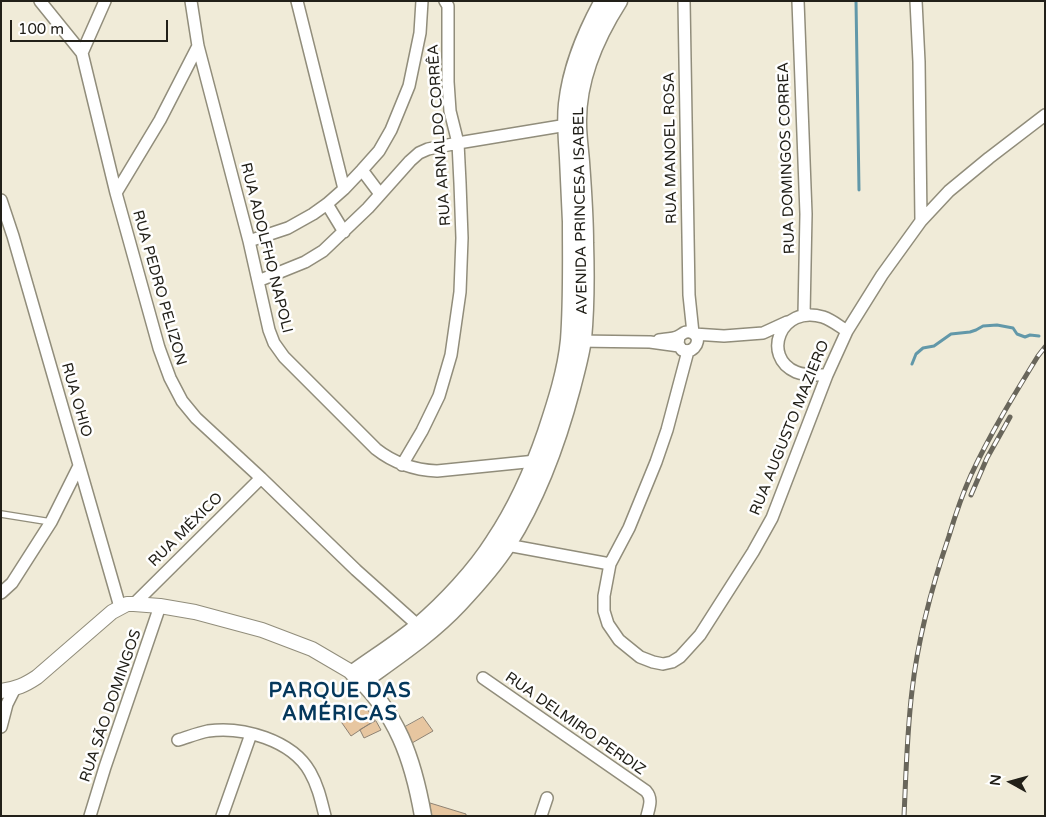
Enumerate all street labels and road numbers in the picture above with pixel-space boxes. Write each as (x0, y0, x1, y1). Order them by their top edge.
street label: RUA ARNALDO CORRÊA (425, 43, 455, 227)
street label: RUA DOMINGOS CORREA (775, 62, 799, 254)
street label: RUA MANOEL ROSA (661, 72, 681, 224)
street label: AVENIDA PRINCESA ISABEL (570, 107, 592, 315)
street label: RUA ADOLFHO NAPOLI (236, 161, 296, 335)
street label: RUA PEDRO PELIZON (128, 208, 190, 368)
street label: RUA AUGUSTO MAZIERO (747, 338, 833, 518)
street label: RUA OHIO (57, 361, 95, 439)
street label: RUA MÉXICO (145, 489, 227, 571)
street label: RUA SÃO DOMINGOS (76, 627, 146, 785)
street label: RUA DELMIRO PERDIZ (501, 669, 649, 779)

